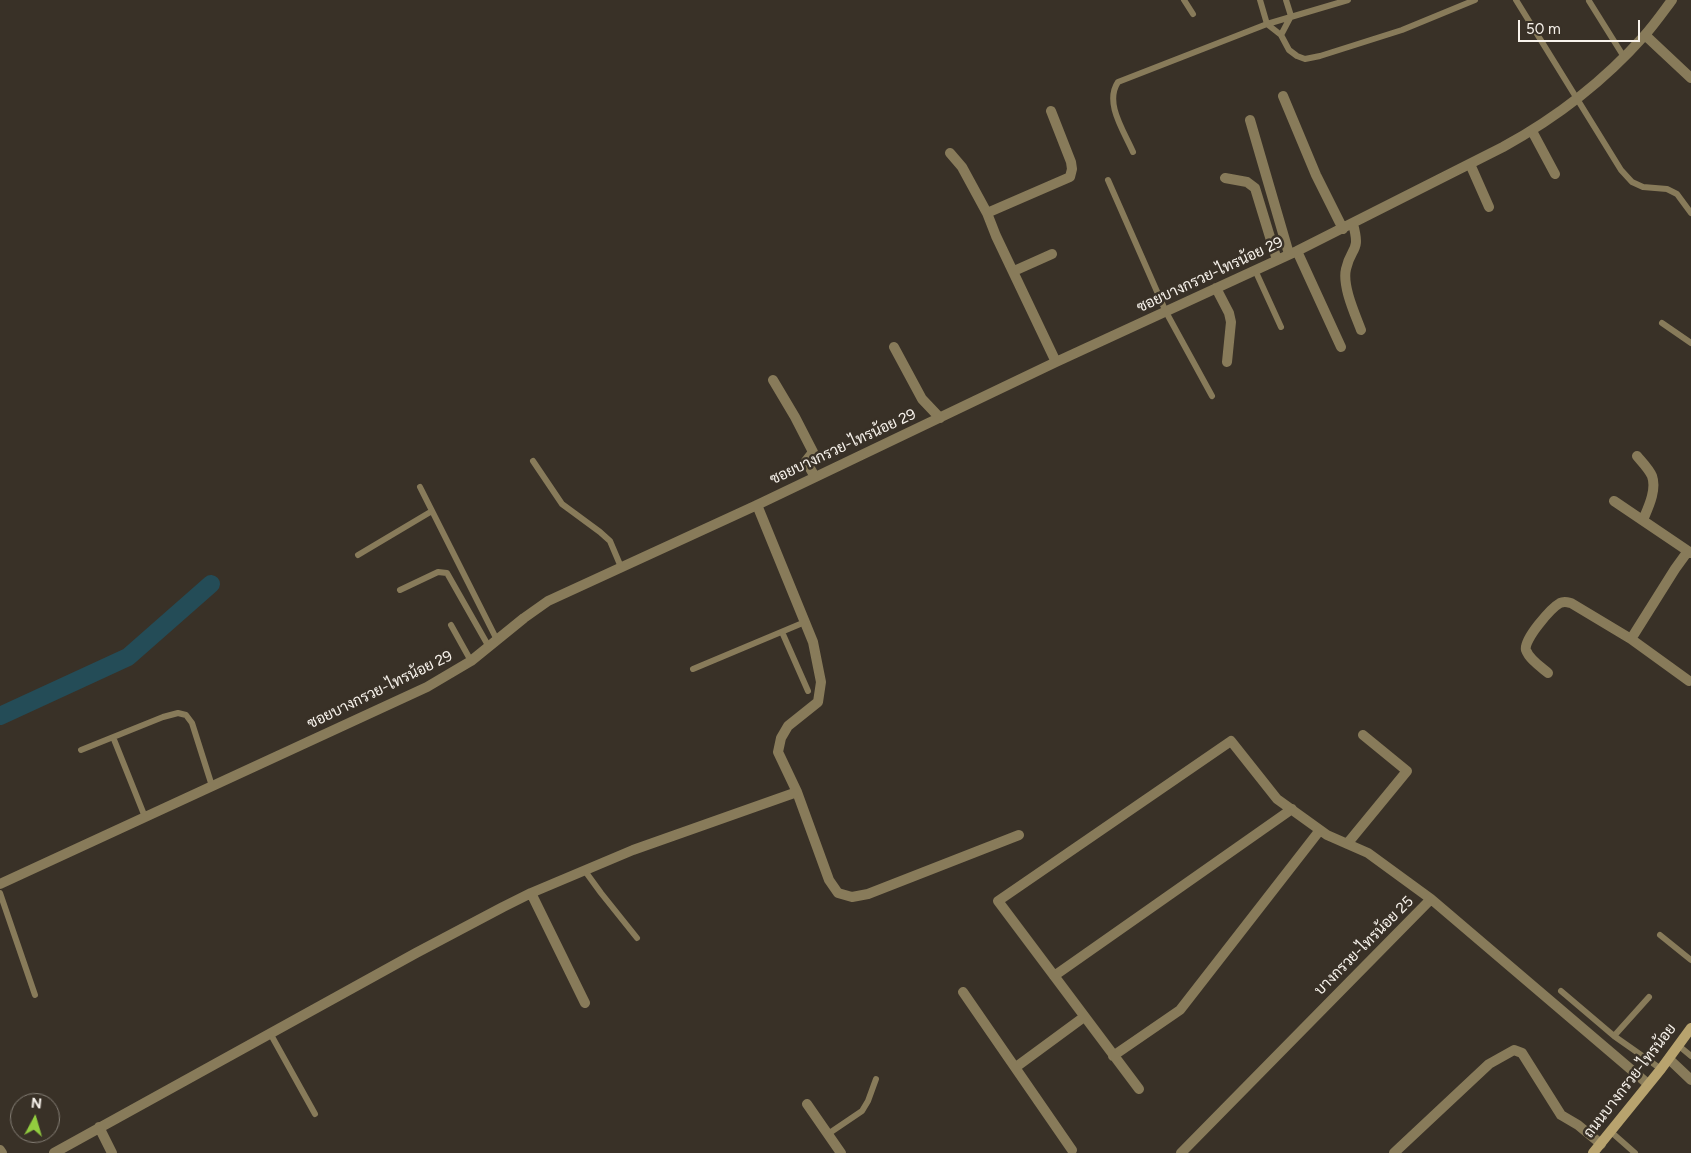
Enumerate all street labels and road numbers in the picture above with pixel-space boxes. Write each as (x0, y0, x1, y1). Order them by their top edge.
street label: ซอยบางกรวย-ไทรน้อย 29 (1134, 233, 1286, 317)
street label: ซอยบางกรวย-ไทรน้อย 29 (767, 405, 919, 489)
street label: ซอยบางกรวย-ไทรน้อย 29 (304, 647, 456, 733)
street label: บางกรวย-ไทรน้อย 25 (1311, 893, 1417, 999)
street label: ถนนบางกรวย-ไทรน้อย (1580, 1020, 1680, 1142)

